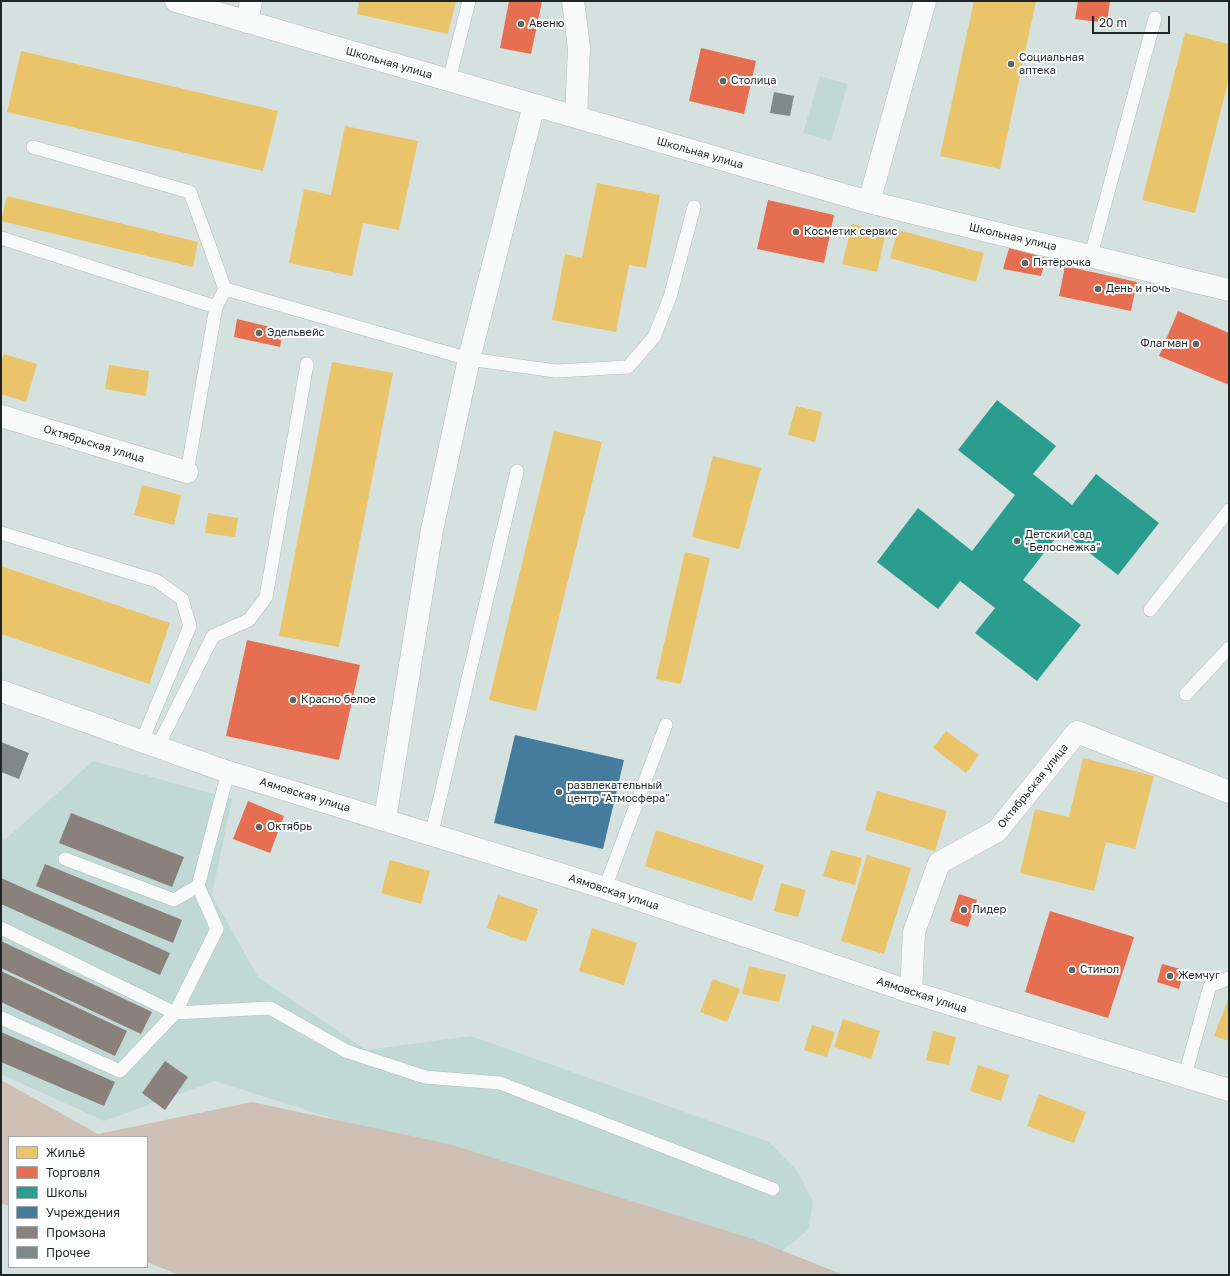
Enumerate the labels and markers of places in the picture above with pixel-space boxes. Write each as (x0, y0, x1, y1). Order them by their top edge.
place label: Авеню (529, 17, 564, 31)
marker: Авеню (516, 19, 526, 29)
place label: Социальная аптека (1019, 51, 1084, 77)
marker: Социальная аптека (1006, 59, 1016, 69)
place label: Столица (731, 74, 777, 88)
marker: Столица (718, 76, 728, 86)
place label: Косметик сервис (804, 225, 897, 239)
marker: Косметик сервис (791, 227, 801, 237)
place label: Пятёрочка (1033, 256, 1091, 270)
marker: Пятёрочка (1020, 258, 1030, 268)
place label: День и ночь (1106, 282, 1170, 296)
marker: День и ночь (1093, 284, 1103, 294)
place label: Эдельвейс (267, 326, 325, 340)
marker: Эдельвейс (254, 328, 264, 338)
place label: Флагман (1140, 337, 1188, 351)
marker: Флагман (1191, 339, 1201, 349)
place label: Детский сад "Белоснежка" (1025, 528, 1100, 554)
marker: Детский сад "Белоснежка" (1012, 536, 1022, 546)
place label: Красно белое (301, 693, 376, 707)
marker: Красно белое (288, 695, 298, 705)
place label: развлекательный центр "Атмосфера" (567, 779, 670, 805)
marker: развлекательный центр "Атмосфера" (554, 787, 564, 797)
place label: Октябрь (267, 820, 312, 834)
marker: Октябрь (254, 822, 264, 832)
place label: Лидер (972, 903, 1006, 917)
marker: Лидер (959, 905, 969, 915)
place label: Стинол (1080, 963, 1119, 977)
marker: Стинол (1067, 965, 1077, 975)
place label: Жемчуг (1178, 969, 1220, 983)
marker: Жемчуг (1165, 971, 1175, 981)

